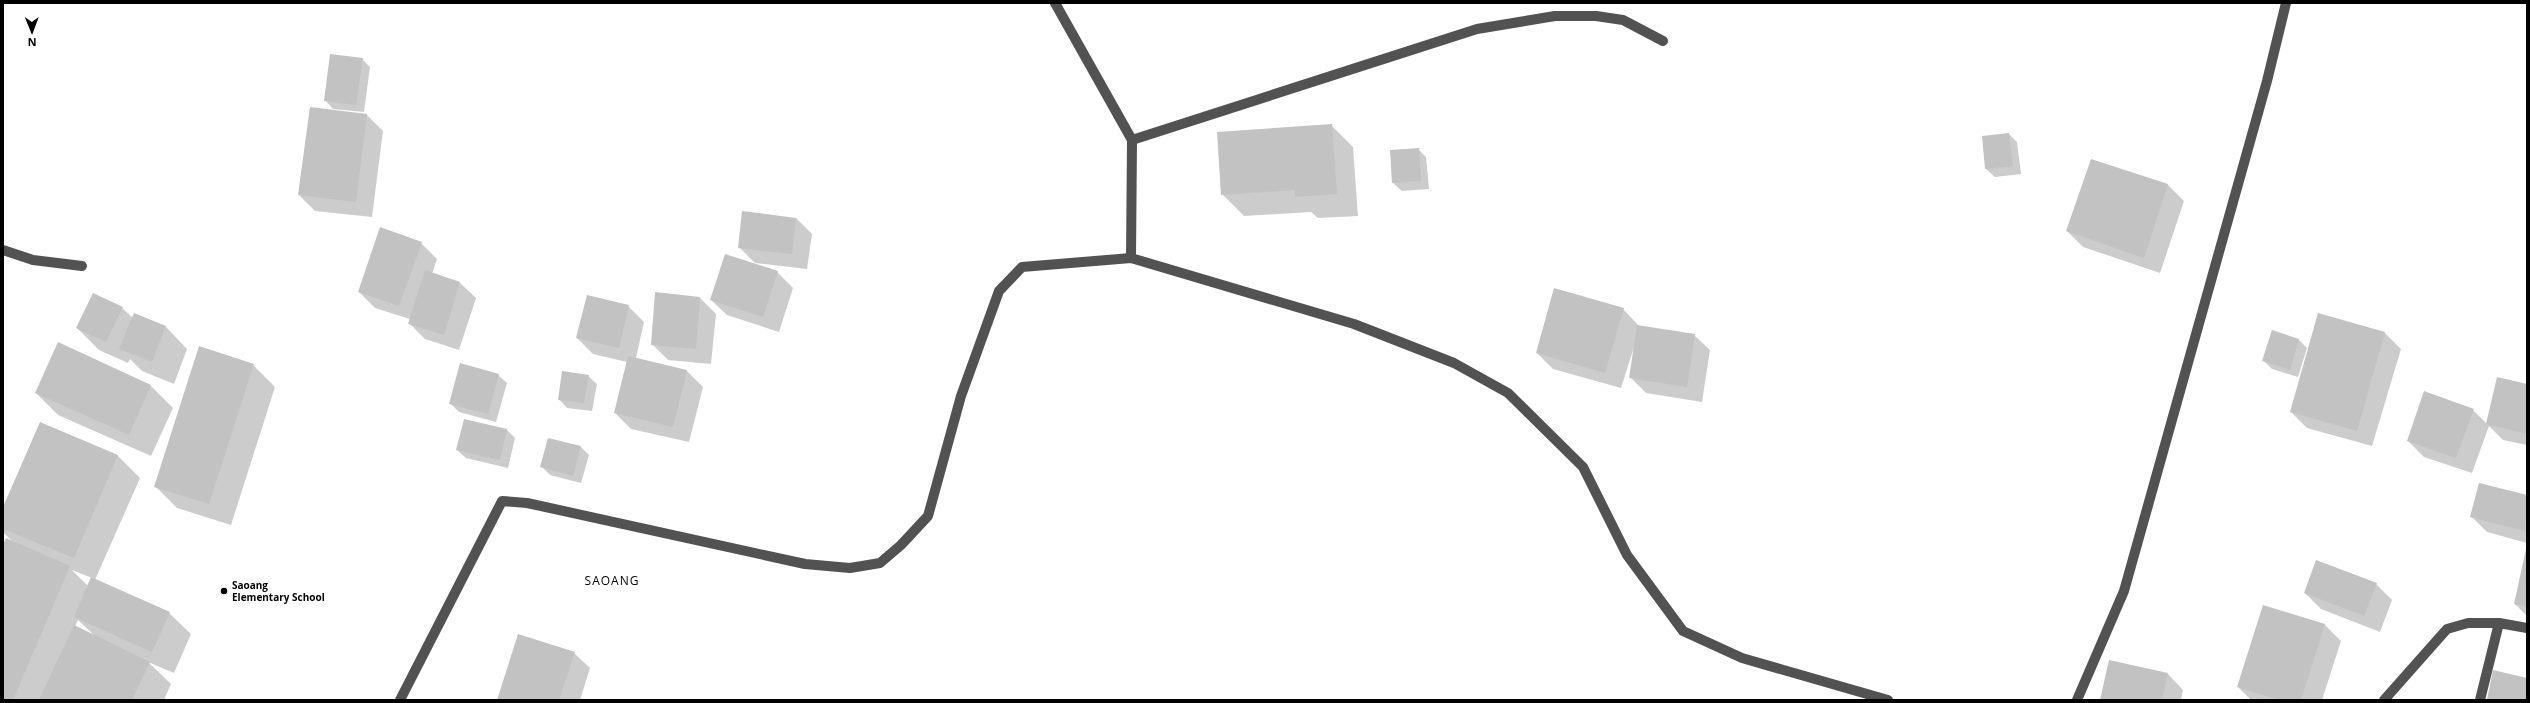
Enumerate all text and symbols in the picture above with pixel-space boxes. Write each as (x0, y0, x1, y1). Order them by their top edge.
north arrow (12, 12, 52, 52)
text: N (28, 35, 37, 50)
district label: SAOANG (585, 572, 639, 589)
place label: Saoang Elementary School (232, 578, 325, 604)
marker: Saoang Elementary School (219, 586, 229, 596)

